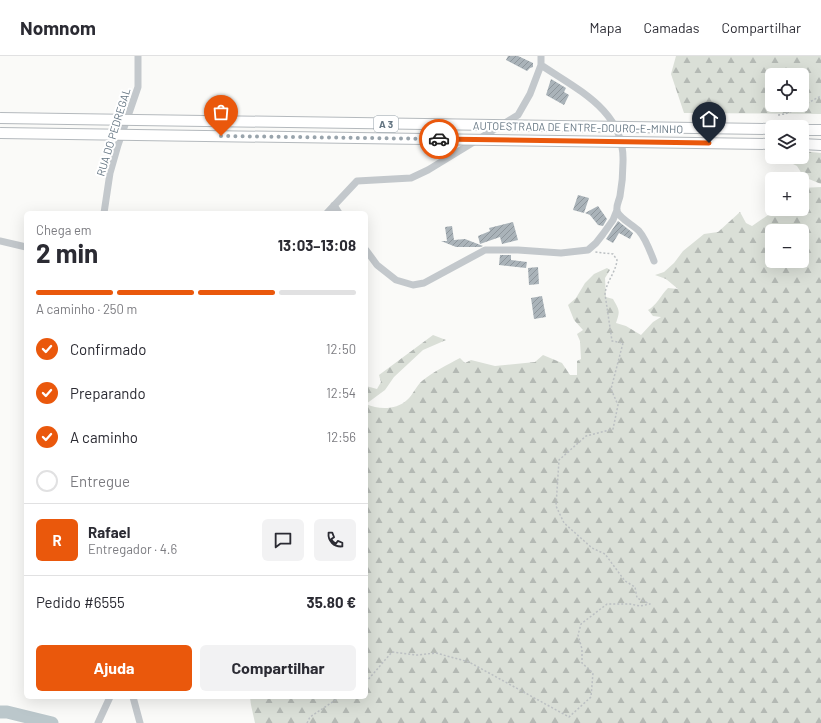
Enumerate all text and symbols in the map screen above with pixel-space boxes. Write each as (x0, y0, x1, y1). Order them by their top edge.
text: Nomnom (20, 16, 96, 39)
text: Mapa (590, 19, 622, 36)
text: Camadas (644, 19, 699, 36)
text: Compartilhar (721, 19, 801, 36)
map controls (765, 68, 809, 268)
button: locate (765, 68, 809, 112)
street label: RUA DO PEDREGAL (93, 86, 133, 178)
pin (204, 95, 238, 136)
icon: bag (210, 101, 232, 123)
pin (692, 102, 726, 143)
icon: home (698, 108, 720, 130)
road number: A 3 (374, 116, 398, 132)
courier (419, 119, 459, 159)
street label: AUTOESTRADA DE ENTRE-DOURO-E-MINHO (473, 119, 683, 135)
button: layers (765, 120, 809, 164)
icon: car (428, 128, 450, 150)
button: + (765, 172, 809, 216)
text: Chega em (36, 222, 92, 238)
button: − (765, 224, 809, 268)
text: 13:03–13:08 (278, 236, 356, 254)
text: 2 min (36, 237, 98, 268)
text: A caminho · 250 m (36, 301, 137, 317)
icon: check (36, 338, 58, 360)
text: Confirmado (70, 340, 146, 358)
text: 12:50 (326, 341, 356, 357)
icon: check (36, 382, 58, 404)
text: Preparando (70, 384, 146, 402)
text: 12:54 (326, 385, 356, 401)
icon: check (36, 426, 58, 448)
text: A caminho (70, 428, 138, 446)
text: 12:56 (327, 429, 356, 445)
text: Entregue (70, 472, 130, 490)
button: chat (262, 519, 304, 561)
button: phone (314, 519, 356, 561)
text: Rafael (88, 523, 130, 541)
text: R (52, 531, 62, 549)
text: Entregador · 4.6 (88, 541, 177, 557)
text: Pedido #6555 (36, 593, 125, 611)
text: 35.80 € (307, 593, 356, 611)
button: Ajuda (36, 645, 192, 691)
button: Compartilhar (200, 645, 356, 691)

